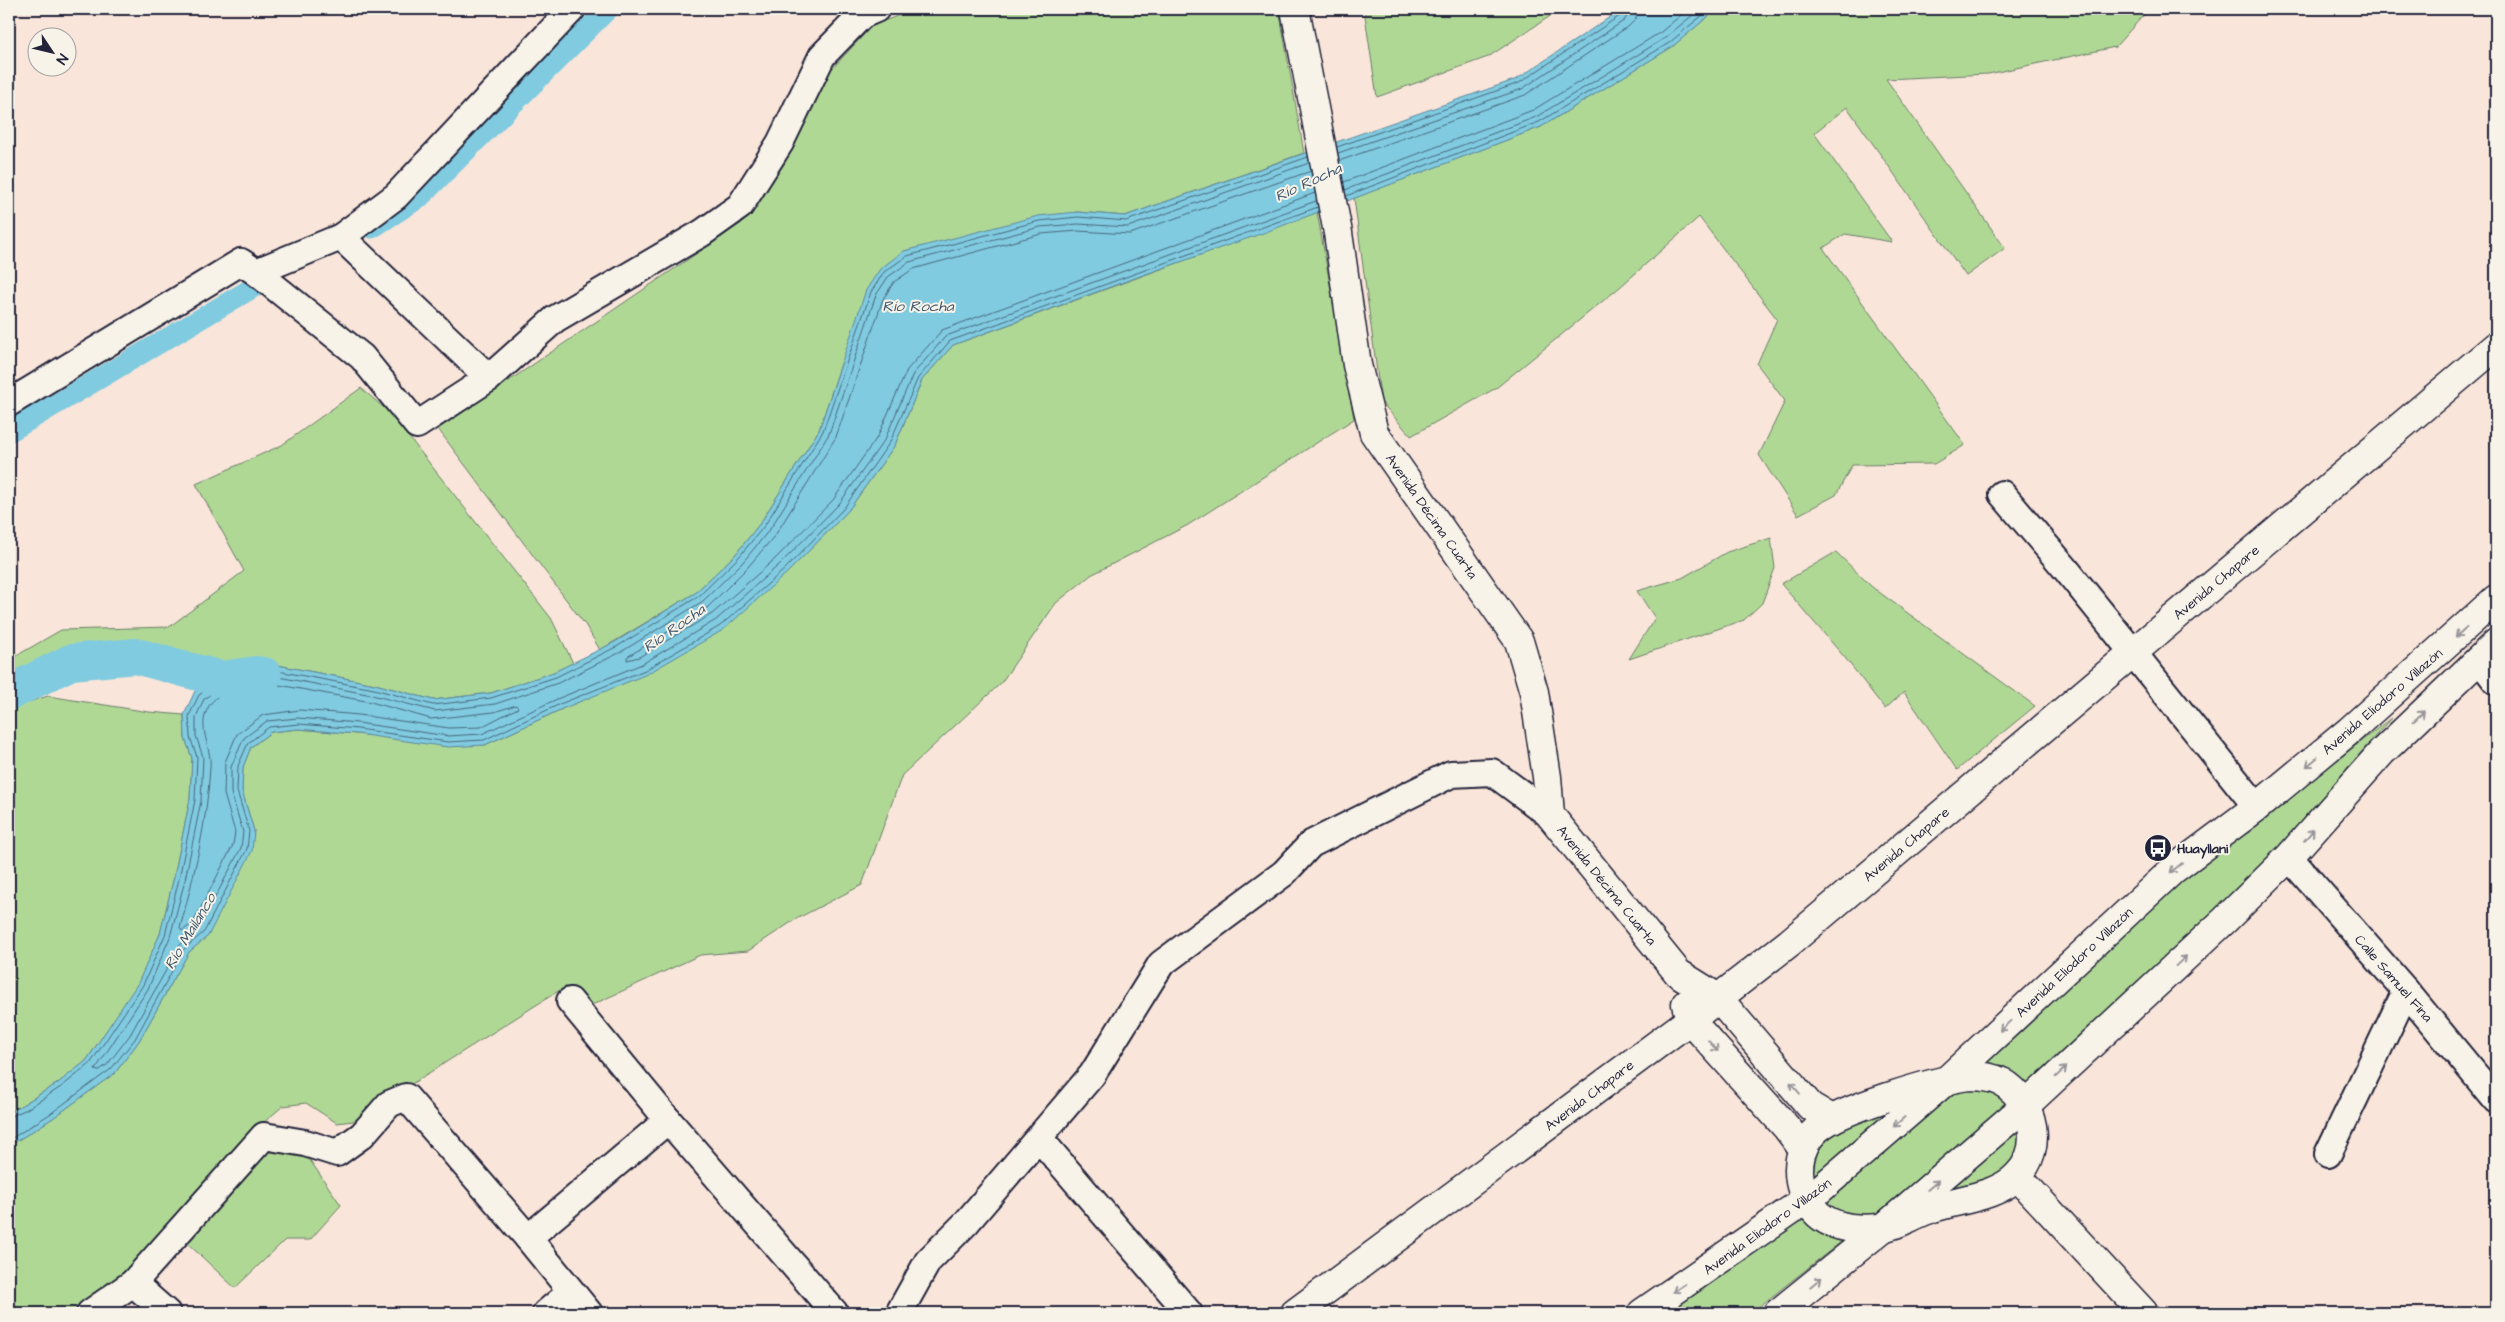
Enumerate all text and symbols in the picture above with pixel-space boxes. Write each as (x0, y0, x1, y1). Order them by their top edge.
north arrow (28, 28, 78, 78)
text: N (51, 50, 73, 68)
water label: Río Rocha (1272, 157, 1346, 207)
water label: Río Rocha (882, 296, 955, 317)
street label: Avenida Décima Cuarta (1380, 450, 1482, 583)
street label: Avenida Chapare (2169, 540, 2264, 625)
water label: Río Rocha (639, 599, 711, 657)
one-way arrow (2454, 626, 2467, 638)
street label: Avenida Eliodoro Villazón (2318, 644, 2447, 760)
one-way arrow (2413, 710, 2425, 722)
one-way arrow (2305, 756, 2318, 767)
street label: Avenida Chapare (1859, 802, 1954, 887)
street label: Avenida Décima Cuarta (1552, 822, 1661, 950)
one-way arrow (2303, 828, 2314, 841)
bus stop icon: Huayllani (2143, 833, 2173, 863)
place label: Huayllani (2177, 839, 2229, 859)
one-way arrow (2170, 863, 2183, 874)
water label: Río Mailanco (160, 888, 222, 973)
street label: Avenida Eliodoro Villazón (2012, 903, 2138, 1022)
street label: Calle Samuel Fina (2350, 931, 2437, 1027)
one-way arrow (2174, 955, 2187, 967)
one-way arrow (1998, 1020, 2011, 1032)
one-way arrow (1707, 1040, 1719, 1053)
street label: Avenida Chapare (1541, 1055, 1639, 1136)
one-way arrow (2055, 1066, 2068, 1078)
one-way arrow (1790, 1082, 1801, 1095)
one-way arrow (1892, 1116, 1905, 1127)
street label: Avenida Eliodoro Villazón (1699, 1174, 1836, 1280)
one-way arrow (1926, 1179, 1939, 1190)
one-way arrow (1809, 1277, 1822, 1288)
one-way arrow (1673, 1283, 1687, 1293)

